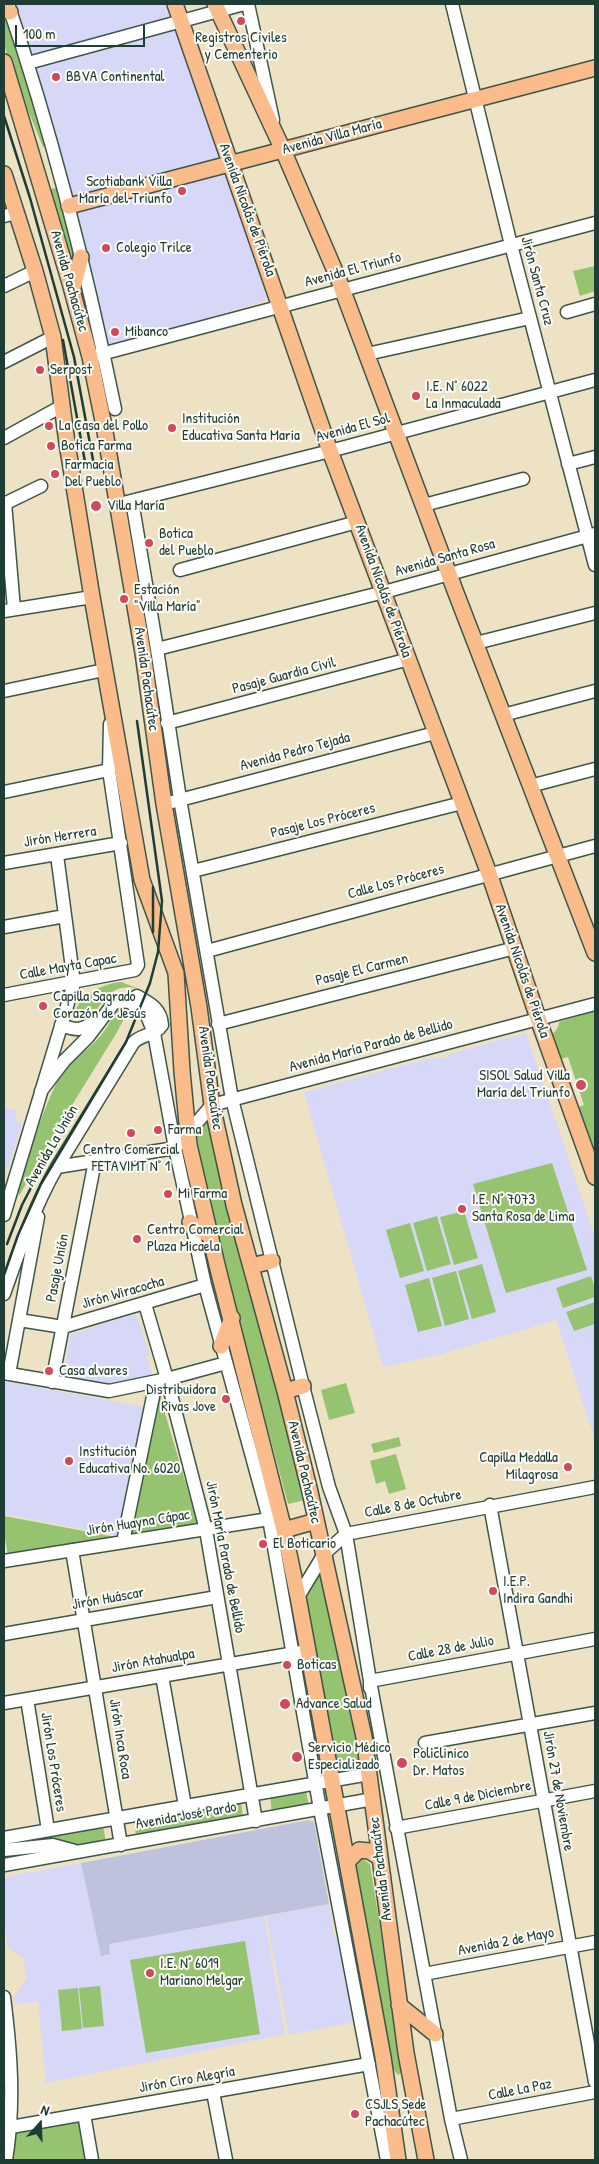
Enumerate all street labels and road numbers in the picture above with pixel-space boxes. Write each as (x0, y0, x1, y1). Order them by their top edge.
street label: Avenida Villa María (280, 115, 384, 159)
street label: Avenida Nicolás de Piérola (215, 141, 279, 279)
street label: Avenida Pachacútec (46, 228, 92, 334)
street label: Jirón Santa Cruz (516, 235, 558, 327)
street label: Avenida El Triunfo (303, 248, 403, 292)
street label: Avenida El Sol (314, 410, 392, 446)
street label: Avenida Nicolás de Piérola (351, 522, 415, 660)
street label: Avenida Santa Rosa (393, 535, 497, 581)
street label: Avenida Pachacútec (130, 626, 162, 732)
street label: Pasaje Guardia Civil (230, 654, 338, 698)
street label: Avenida Pedro Tejada (238, 729, 352, 775)
street label: Pasaje Los Próceres (269, 799, 377, 843)
street label: Jirón Herrera (22, 822, 98, 852)
street label: Calle Los Próceres (346, 860, 446, 904)
street label: Avenida Nicolás de Piérola (491, 902, 553, 1040)
street label: Calle Mayta Capac (18, 950, 118, 984)
street label: Pasaje El Carmen (314, 950, 410, 990)
street label: Avenida María Parado de Bellido (287, 1015, 455, 1077)
street label: Avenida Pachacútec (194, 1025, 226, 1131)
street label: Avenida La Unión (22, 1102, 82, 1190)
street label: Pasaje Unión (43, 1232, 73, 1304)
street label: Jirón Wiracocha (80, 1273, 166, 1313)
street label: Avenida Pachacútec (283, 1419, 325, 1525)
street label: Jirón María Parado de Bellido (201, 1479, 249, 1635)
street label: Calle 8 de Octubre (363, 1486, 463, 1522)
street label: Jirón Huayna Cápac (85, 1506, 191, 1540)
street label: Jirón Huáscar (70, 1584, 146, 1614)
street label: Calle 28 de Julio (407, 1632, 495, 1666)
street label: Jirón Atahualpa (110, 1645, 196, 1677)
street label: Jirón Inca Roca (105, 1698, 135, 1780)
street label: Jirón Los Próceres (36, 1711, 70, 1813)
street label: Jirón 27 de Noviembre (539, 1730, 577, 1852)
street label: Calle 9 de Diciembre (423, 1777, 533, 1815)
street label: Avenida José Pardo (134, 1798, 238, 1834)
street label: Avenida Pachacútec (366, 1816, 396, 1922)
street label: Avenida 2 de Mayo (456, 1924, 556, 1960)
street label: Jirón Ciro Alegría (138, 2063, 236, 2097)
street label: Calle La Paz (487, 2075, 553, 2105)

